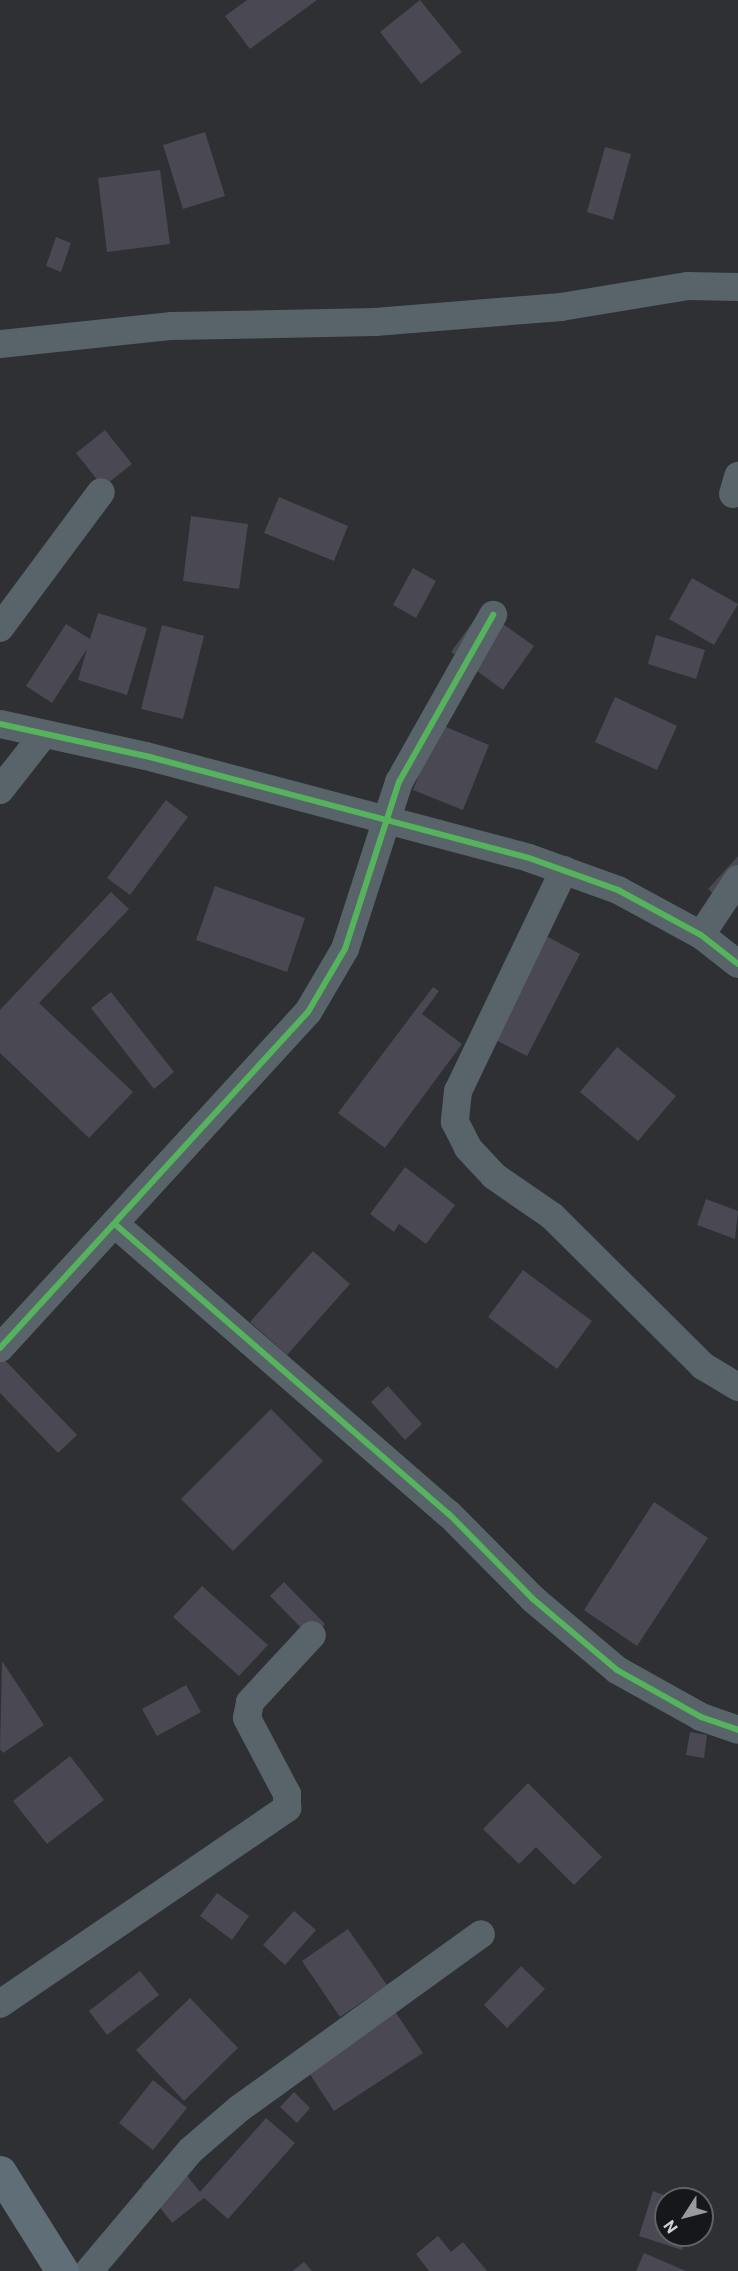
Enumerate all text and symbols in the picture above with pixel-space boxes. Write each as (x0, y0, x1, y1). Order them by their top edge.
north arrow (654, 2187, 714, 2247)
text: N (660, 2217, 682, 2237)

